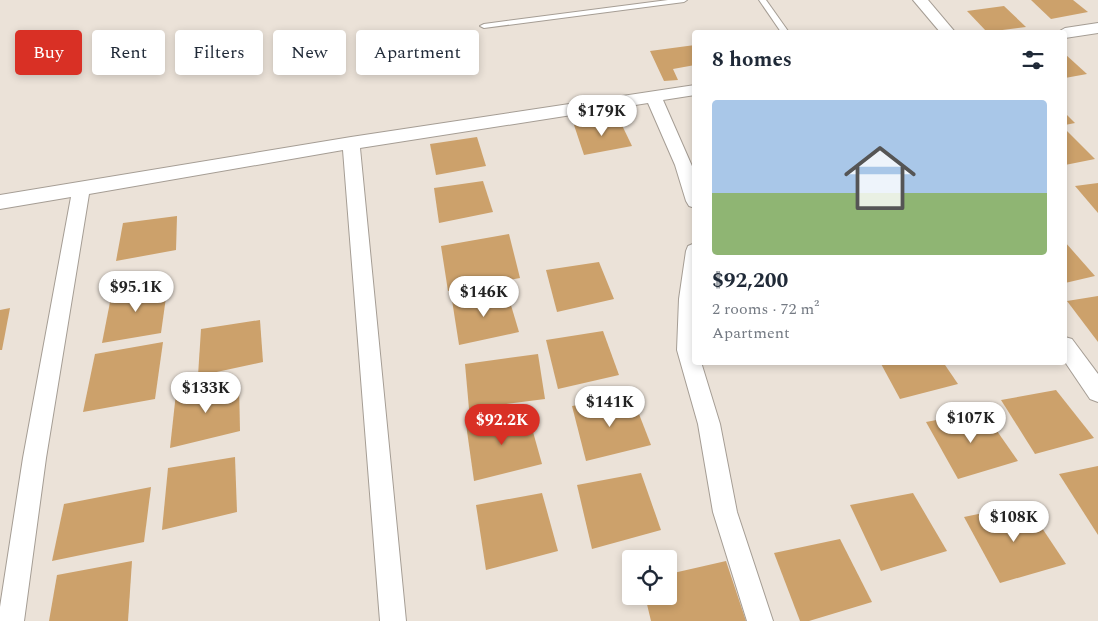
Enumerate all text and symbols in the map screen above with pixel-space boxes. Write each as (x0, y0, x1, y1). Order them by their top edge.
chip: Buy (15, 30, 82, 75)
chip: Rent (92, 30, 165, 75)
chip: Filters (175, 30, 263, 75)
chip: New (273, 30, 346, 75)
chip: Apartment (356, 30, 479, 75)
text: 8 homes (712, 44, 792, 76)
icon: filters (1019, 46, 1047, 74)
pin: $179K (567, 94, 637, 137)
text: $179K (578, 99, 626, 123)
icon: home (835, 133, 925, 223)
text: $92,200 (712, 265, 788, 297)
pin: $95.1K (95, 270, 177, 313)
text: $95.1K (110, 275, 162, 299)
pin: $146K (449, 276, 519, 318)
text: $146K (460, 280, 508, 304)
text: 2 rooms · 72 m² (712, 297, 819, 321)
text: Apartment (712, 321, 790, 345)
pin: $133K (171, 372, 241, 414)
text: $133K (182, 376, 230, 400)
pin: $141K (575, 386, 645, 428)
text: $141K (586, 390, 634, 414)
pin: $107K (936, 402, 1006, 444)
pin: $92.2K (461, 404, 543, 446)
text: $107K (947, 406, 995, 430)
text: $92.2K (476, 408, 528, 432)
pin: $108K (979, 500, 1049, 543)
text: $108K (990, 505, 1038, 529)
map controls (622, 550, 677, 605)
button: locate (622, 550, 677, 605)

